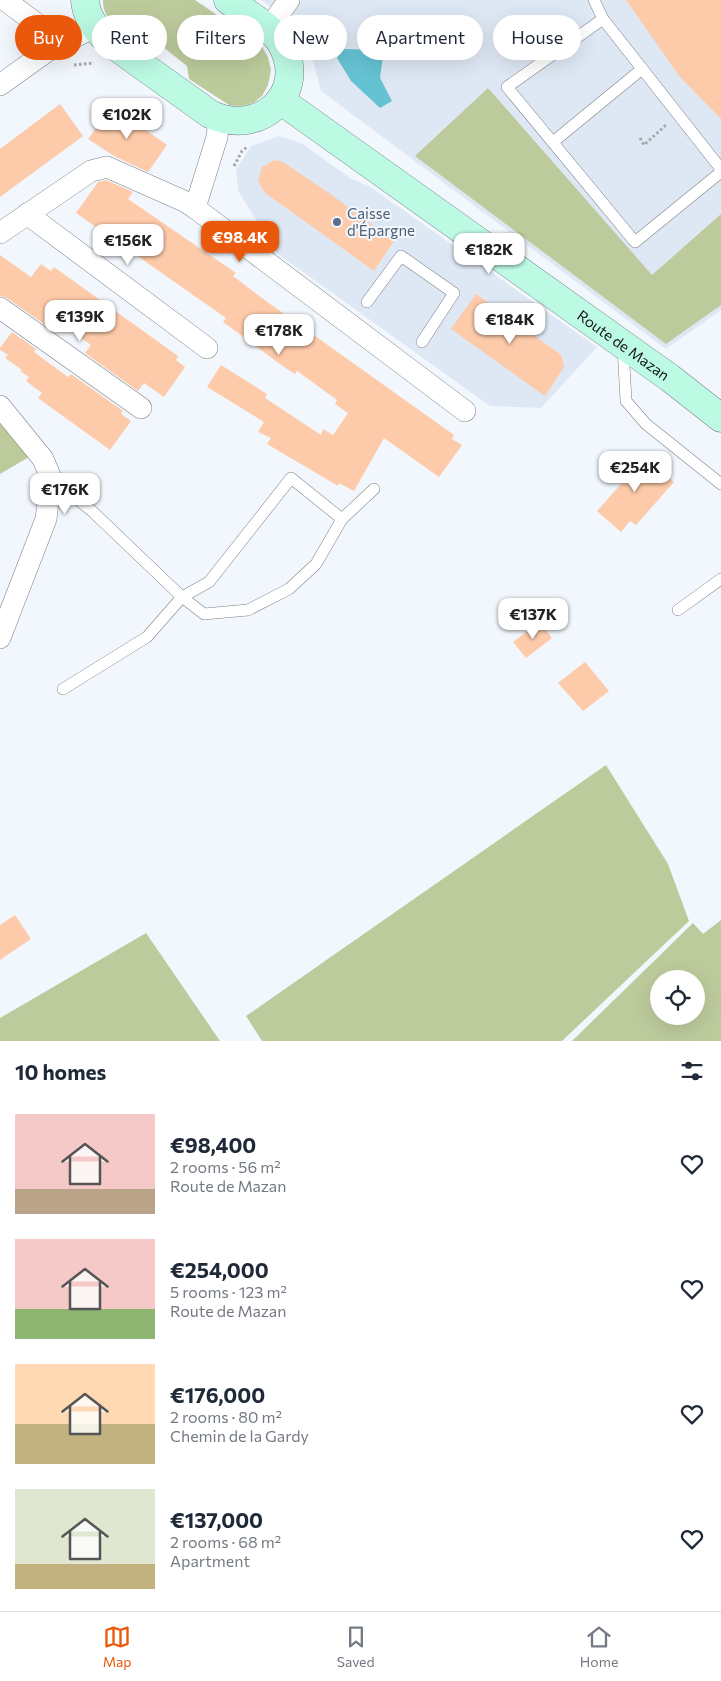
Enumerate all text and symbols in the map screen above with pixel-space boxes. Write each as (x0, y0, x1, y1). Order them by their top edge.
chip: Buy (15, 15, 82, 60)
chip: Rent (92, 15, 167, 60)
chip: Filters (177, 15, 264, 60)
chip: New (274, 15, 347, 60)
chip: Apartment (357, 15, 483, 60)
chip: House (493, 15, 581, 60)
pin: €102K (92, 98, 162, 140)
text: €102K (102, 104, 152, 123)
place label: Caisse d'Épargne (347, 204, 415, 239)
marker: Caisse d'Épargne (331, 216, 343, 228)
pin: €98.4K (199, 220, 281, 263)
pin: €156K (93, 224, 163, 266)
text: €98.4K (212, 227, 268, 246)
text: €156K (104, 230, 152, 249)
pin: €182K (454, 232, 524, 275)
text: €182K (465, 239, 513, 258)
pin: €139K (45, 300, 115, 342)
pin: €184K (475, 302, 545, 345)
text: €139K (56, 306, 104, 325)
street label: Route de Mazan (574, 306, 673, 384)
text: €184K (485, 309, 535, 328)
pin: €178K (244, 314, 314, 356)
text: €178K (255, 320, 303, 339)
pin: €254K (600, 450, 670, 493)
text: €254K (610, 457, 660, 476)
pin: €176K (30, 472, 100, 515)
text: €176K (41, 479, 89, 498)
pin: €137K (498, 598, 568, 640)
text: €137K (509, 604, 557, 623)
map controls (650, 970, 705, 1025)
button: locate (650, 970, 705, 1025)
icon: filters (678, 1057, 706, 1085)
text: 10 homes (15, 1059, 106, 1084)
text: €98,400 (170, 1132, 256, 1157)
icon: home (55, 1134, 115, 1194)
icon: heart (678, 1150, 706, 1178)
text: 2 rooms · 56 m² (170, 1157, 281, 1176)
text: Route de Mazan (170, 1176, 286, 1195)
text: €254,000 (170, 1257, 269, 1282)
icon: home (55, 1259, 115, 1319)
icon: heart (678, 1275, 706, 1303)
text: 5 rooms · 123 m² (170, 1282, 287, 1301)
text: Route de Mazan (170, 1301, 286, 1320)
text: €176,000 (170, 1382, 265, 1407)
icon: home (55, 1384, 115, 1444)
icon: heart (678, 1400, 706, 1428)
text: 2 rooms · 80 m² (170, 1407, 282, 1426)
text: Chemin de la Gardy (170, 1426, 309, 1445)
text: €137,000 (170, 1507, 263, 1532)
icon: home (55, 1509, 115, 1569)
icon: heart (678, 1525, 706, 1553)
text: 2 rooms · 68 m² (170, 1532, 281, 1551)
text: Apartment (170, 1551, 250, 1570)
tab: Map (103, 1623, 132, 1670)
tab: Saved (337, 1623, 375, 1670)
tab: Home (580, 1623, 618, 1670)

